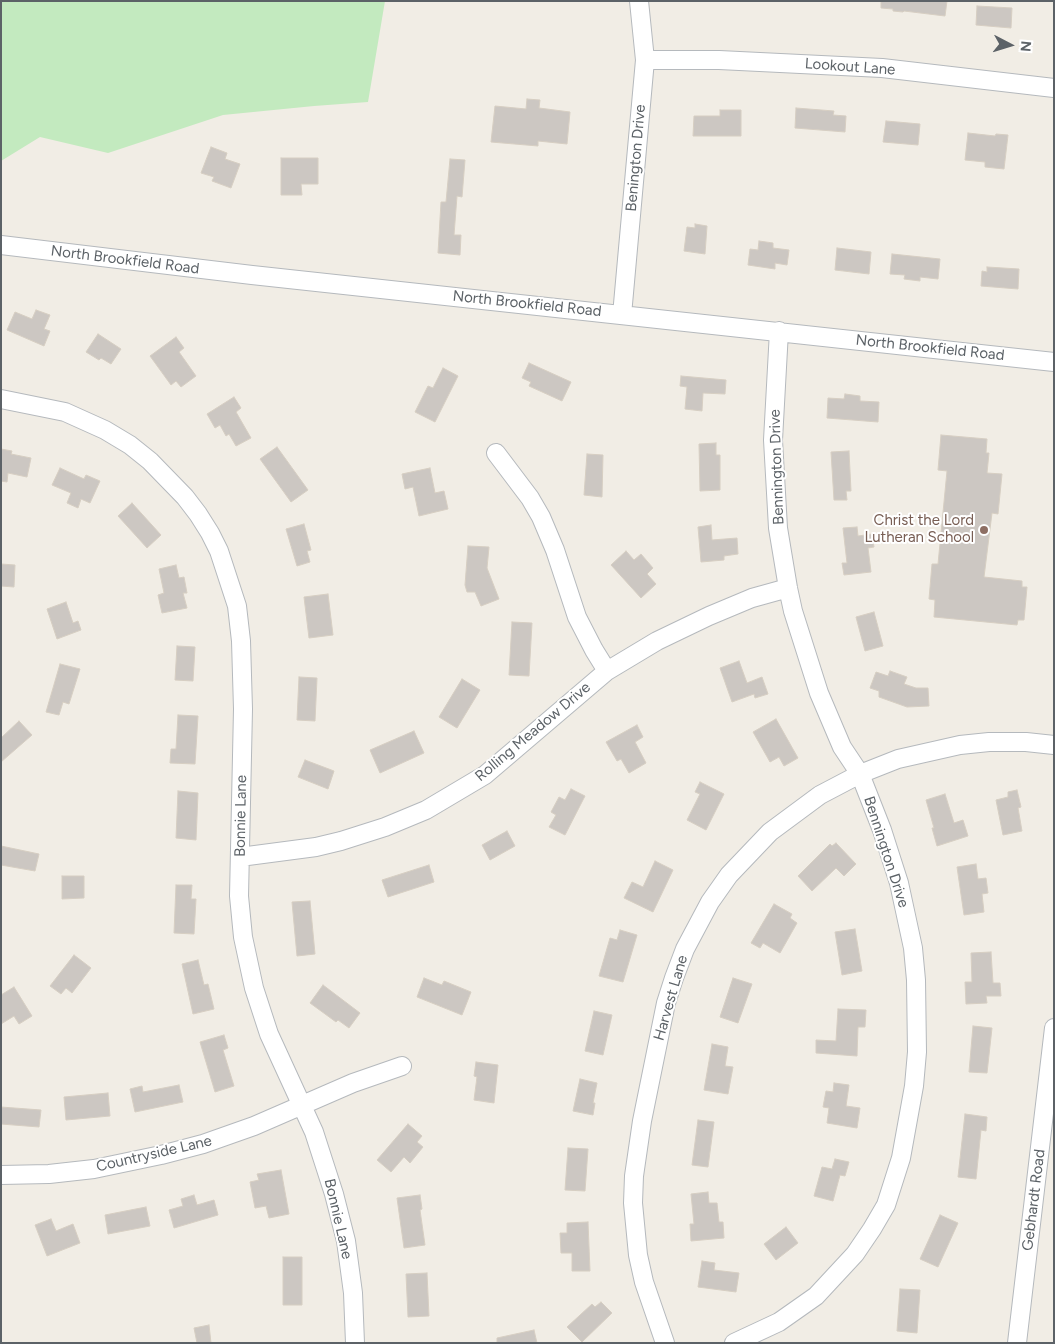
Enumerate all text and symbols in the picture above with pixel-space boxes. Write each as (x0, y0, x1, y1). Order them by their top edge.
north arrow (985, 20, 1035, 70)
text: N (1017, 40, 1034, 52)
street label: Lookout Lane (804, 55, 896, 79)
street label: Benington Drive (622, 104, 650, 212)
street label: North Brookfield Road (50, 242, 200, 278)
street label: North Brookfield Road (452, 287, 602, 321)
street label: North Brookfield Road (855, 331, 1005, 365)
street label: Bennington Drive (766, 409, 788, 525)
place label: Christ the Lord Lutheran School (864, 512, 974, 547)
marker: Christ the Lord Lutheran School (978, 524, 990, 536)
street label: Rolling Meadow Drive (472, 678, 594, 786)
street label: Bonnie Lane (231, 775, 251, 857)
street label: Bennington Drive (860, 794, 912, 910)
street label: Harvest Lane (650, 953, 692, 1043)
street label: Countryside Lane (94, 1132, 214, 1176)
street label: Gebhardt Road (1019, 1148, 1049, 1252)
street label: Bonnie Lane (320, 1177, 356, 1261)

